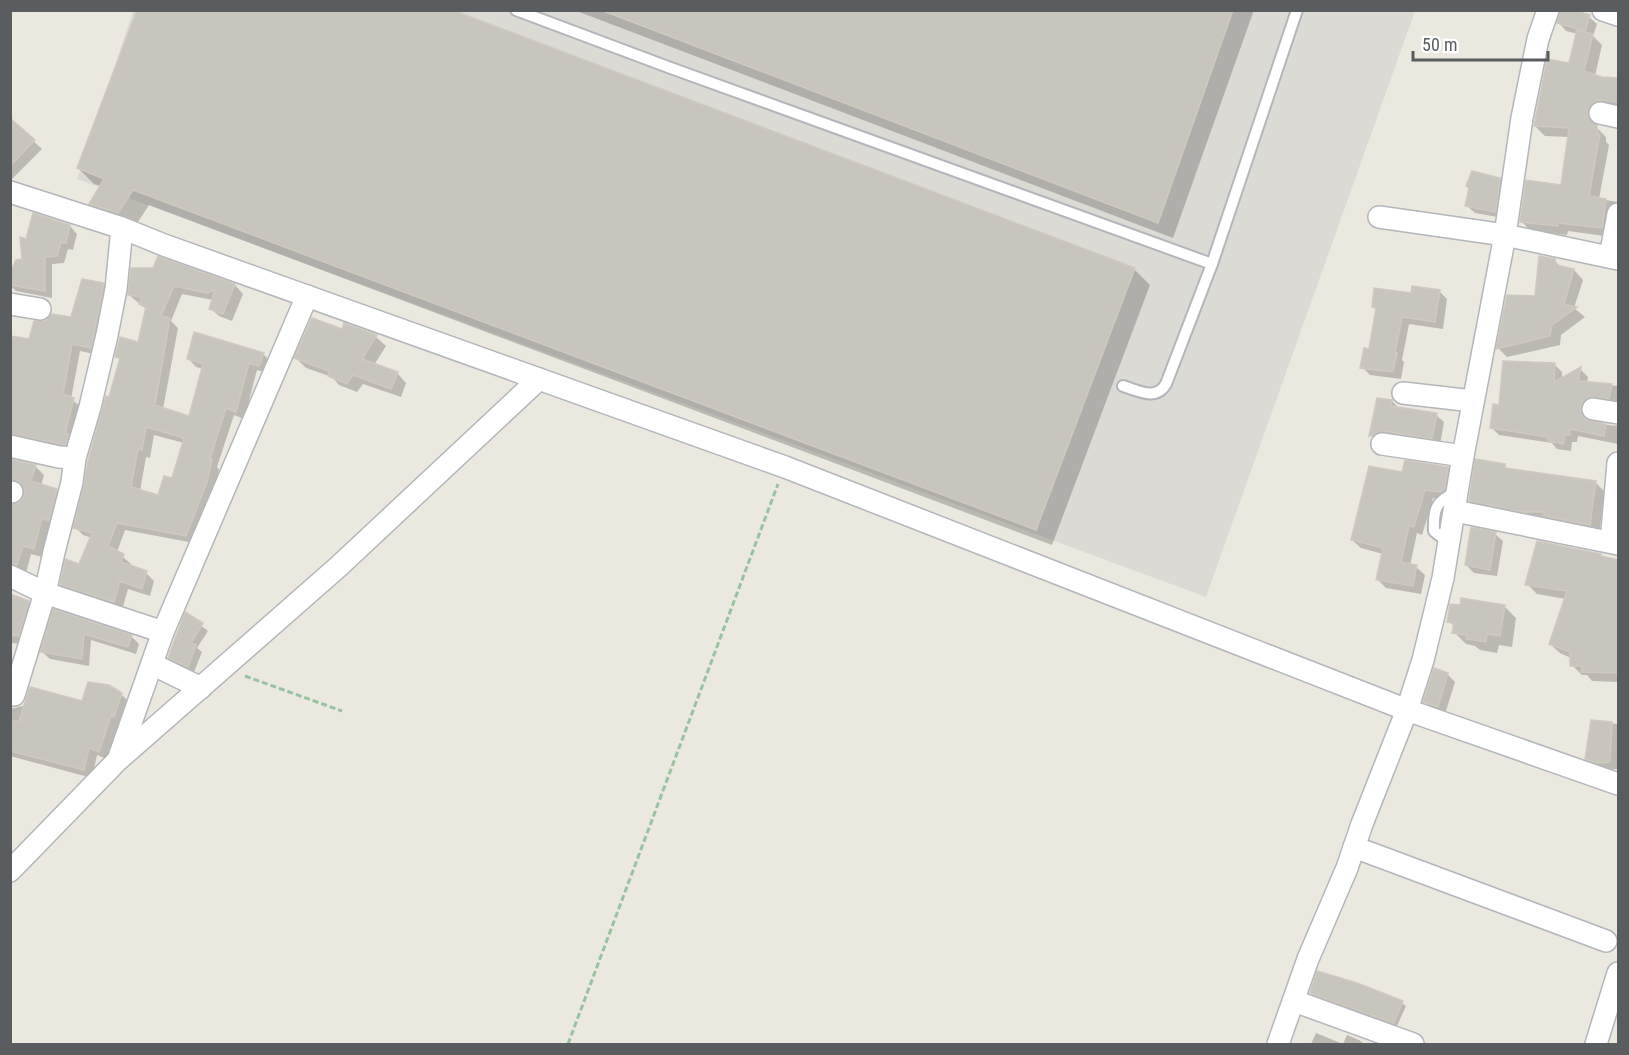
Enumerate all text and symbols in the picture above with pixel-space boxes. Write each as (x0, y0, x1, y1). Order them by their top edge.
scale bar (1413, 24, 1548, 62)
text: 50 m (1422, 34, 1457, 55)

